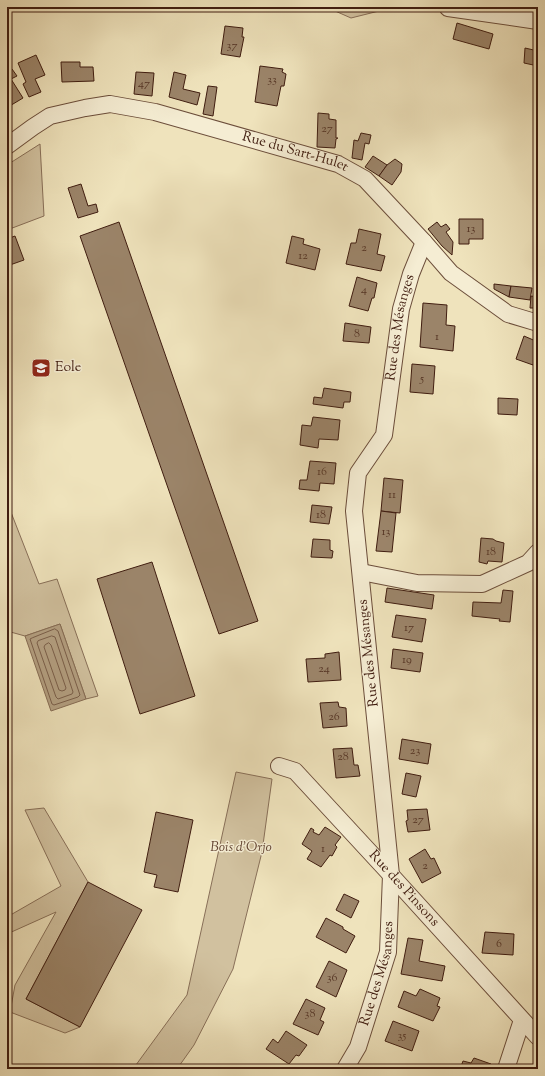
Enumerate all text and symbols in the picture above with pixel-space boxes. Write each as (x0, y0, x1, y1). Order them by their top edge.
house number: 37 (227, 37, 237, 55)
house number: 33 (267, 71, 277, 89)
house number: 47 (138, 75, 150, 93)
house number: 27 (321, 120, 333, 138)
street label: Rue du Sart-Hulet (240, 127, 352, 178)
house number: 13 (467, 220, 476, 238)
house number: 2 (361, 239, 367, 257)
house number: 12 (298, 247, 308, 265)
street label: Rue des Mésanges (381, 272, 420, 382)
house number: 4 (361, 281, 367, 299)
house number: 8 (354, 325, 360, 343)
house number: 1 (435, 328, 439, 346)
school or university icon: Eole (30, 357, 52, 379)
place label: Eole (55, 358, 81, 378)
house number: 5 (419, 370, 424, 388)
house number: 16 (317, 463, 327, 481)
house number: 11 (388, 486, 396, 504)
house number: 18 (316, 506, 326, 524)
house number: 13 (382, 523, 391, 541)
house number: 18 (486, 543, 496, 561)
street label: Rue des Mésanges (353, 598, 385, 708)
house number: 17 (404, 619, 414, 637)
house number: 19 (402, 651, 412, 669)
house number: 24 (318, 660, 330, 678)
house number: 26 (328, 708, 340, 726)
house number: 23 (410, 742, 420, 760)
house number: 28 (337, 748, 349, 766)
house number: 27 (412, 811, 424, 829)
park label: Bois d'Orjo (210, 838, 272, 858)
house number: 1 (321, 840, 325, 858)
street label: Rue des Pinsons (363, 846, 444, 931)
house number: 2 (422, 857, 428, 875)
street label: Rue des Mésanges (355, 921, 399, 1029)
house number: 6 (496, 935, 502, 953)
house number: 36 (327, 969, 337, 987)
house number: 38 (305, 1005, 315, 1023)
house number: 35 (398, 1027, 406, 1045)

